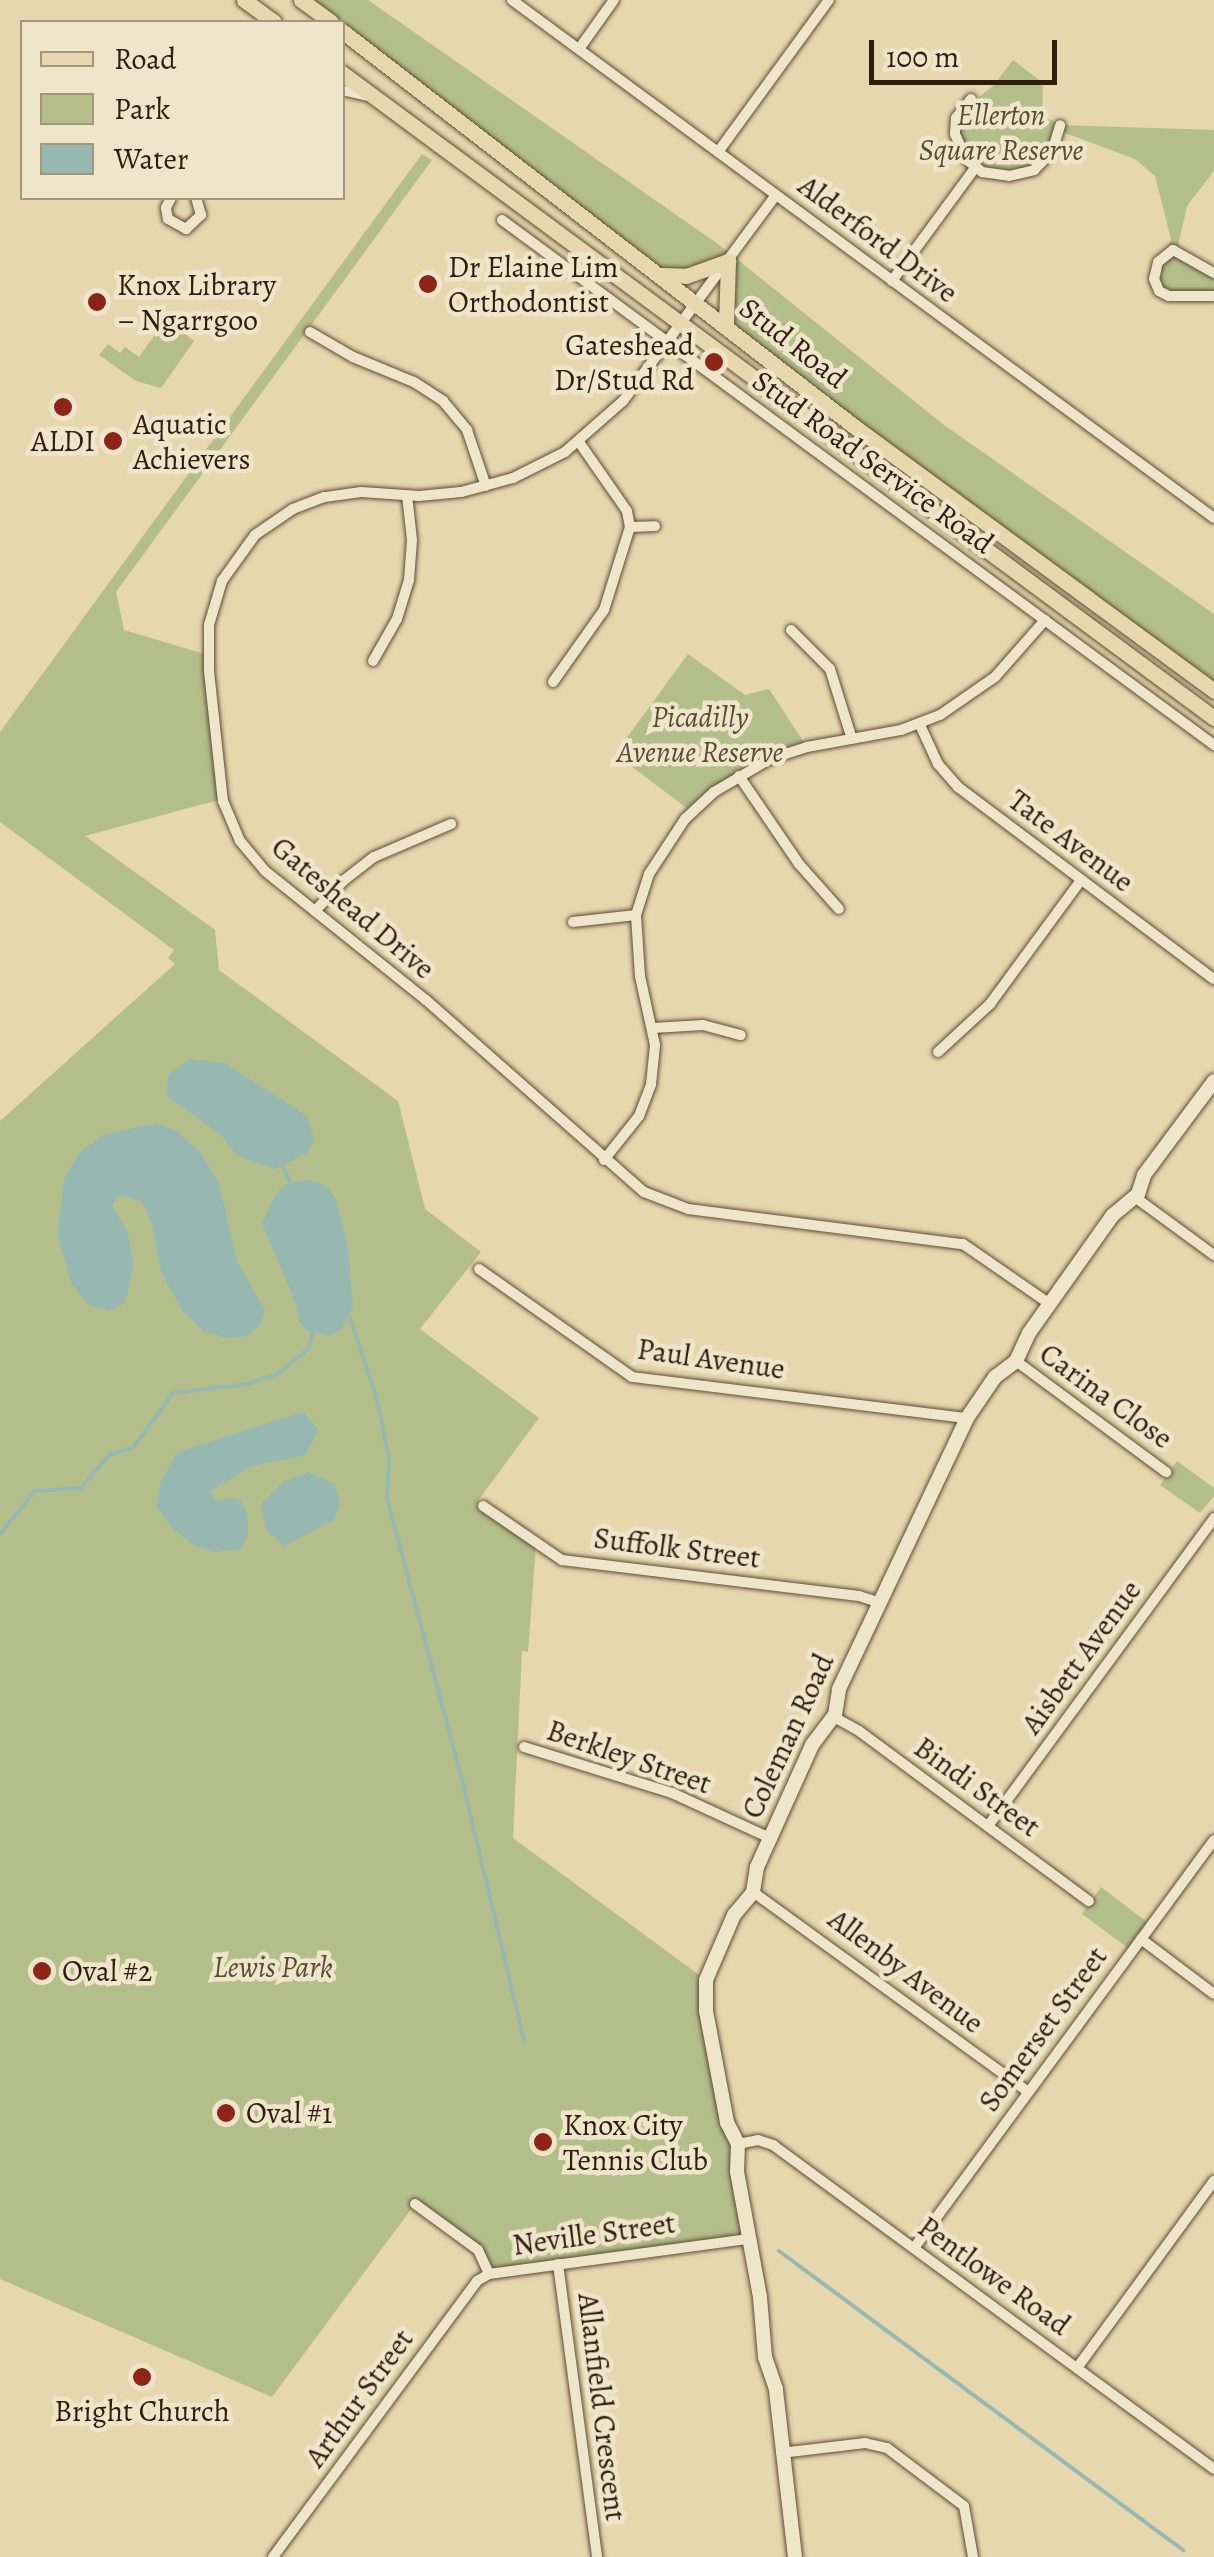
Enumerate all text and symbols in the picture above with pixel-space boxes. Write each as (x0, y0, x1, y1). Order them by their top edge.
legend (20, 20, 345, 200)
scale bar (874, 20, 1062, 82)
text: 100 m (886, 37, 959, 77)
text: Road (114, 39, 176, 79)
text: Park (114, 89, 170, 129)
park label: Ellerton Square Reserve (919, 97, 1083, 168)
text: Water (114, 139, 188, 179)
street label: Alderford Drive (791, 167, 965, 311)
place label: Dr Elaine Lim Orthodontist (448, 249, 618, 320)
place label: Knox Library – Ngarrgoo (117, 267, 276, 338)
marker: Dr Elaine Lim Orthodontist (417, 273, 439, 295)
street label: Stud Road (732, 290, 854, 396)
marker: Knox Library – Ngarrgoo (86, 291, 108, 313)
place label: Gateshead Dr/Stud Rd (554, 327, 694, 398)
marker: Gateshead Dr/Stud Rd (703, 351, 725, 373)
street label: Stud Road Service Road (745, 362, 1001, 562)
marker: ALDI (52, 396, 74, 418)
place label: Aquatic Achievers (133, 406, 251, 476)
place label: ALDI (31, 423, 95, 459)
marker: Aquatic Achievers (102, 430, 124, 452)
park label: Picadilly Avenue Reserve (617, 699, 783, 770)
street label: Tate Avenue (1001, 782, 1141, 900)
street label: Gateshead Drive (264, 829, 442, 987)
street label: Paul Avenue (635, 1331, 787, 1387)
street label: Carina Close (1032, 1336, 1180, 1456)
street label: Suffolk Street (592, 1520, 762, 1576)
street label: Aisbett Avenue (1013, 1573, 1149, 1741)
street label: Coleman Road (734, 1648, 842, 1824)
street label: Berkley Street (542, 1712, 716, 1802)
street label: Bindi Street (907, 1729, 1047, 1845)
street label: Allenby Avenue (821, 1901, 991, 2041)
street label: Somerset Street (971, 1939, 1115, 2119)
park label: Lewis Park (213, 1949, 333, 1985)
place label: Oval #2 (62, 1953, 152, 1989)
marker: Oval #2 (31, 1960, 53, 1982)
place label: Oval #1 (246, 2095, 332, 2131)
marker: Oval #1 (215, 2102, 237, 2124)
place label: Knox City Tennis Club (563, 2107, 708, 2178)
marker: Knox City Tennis Club (532, 2131, 554, 2153)
street label: Neville Street (510, 2205, 678, 2263)
street label: Pentlowe Road (911, 2209, 1077, 2343)
street label: Allanfield Crescent (570, 2291, 634, 2523)
street label: Arthur Street (297, 2322, 421, 2474)
marker: Bright Church (131, 2366, 153, 2388)
place label: Bright Church (54, 2393, 230, 2429)

